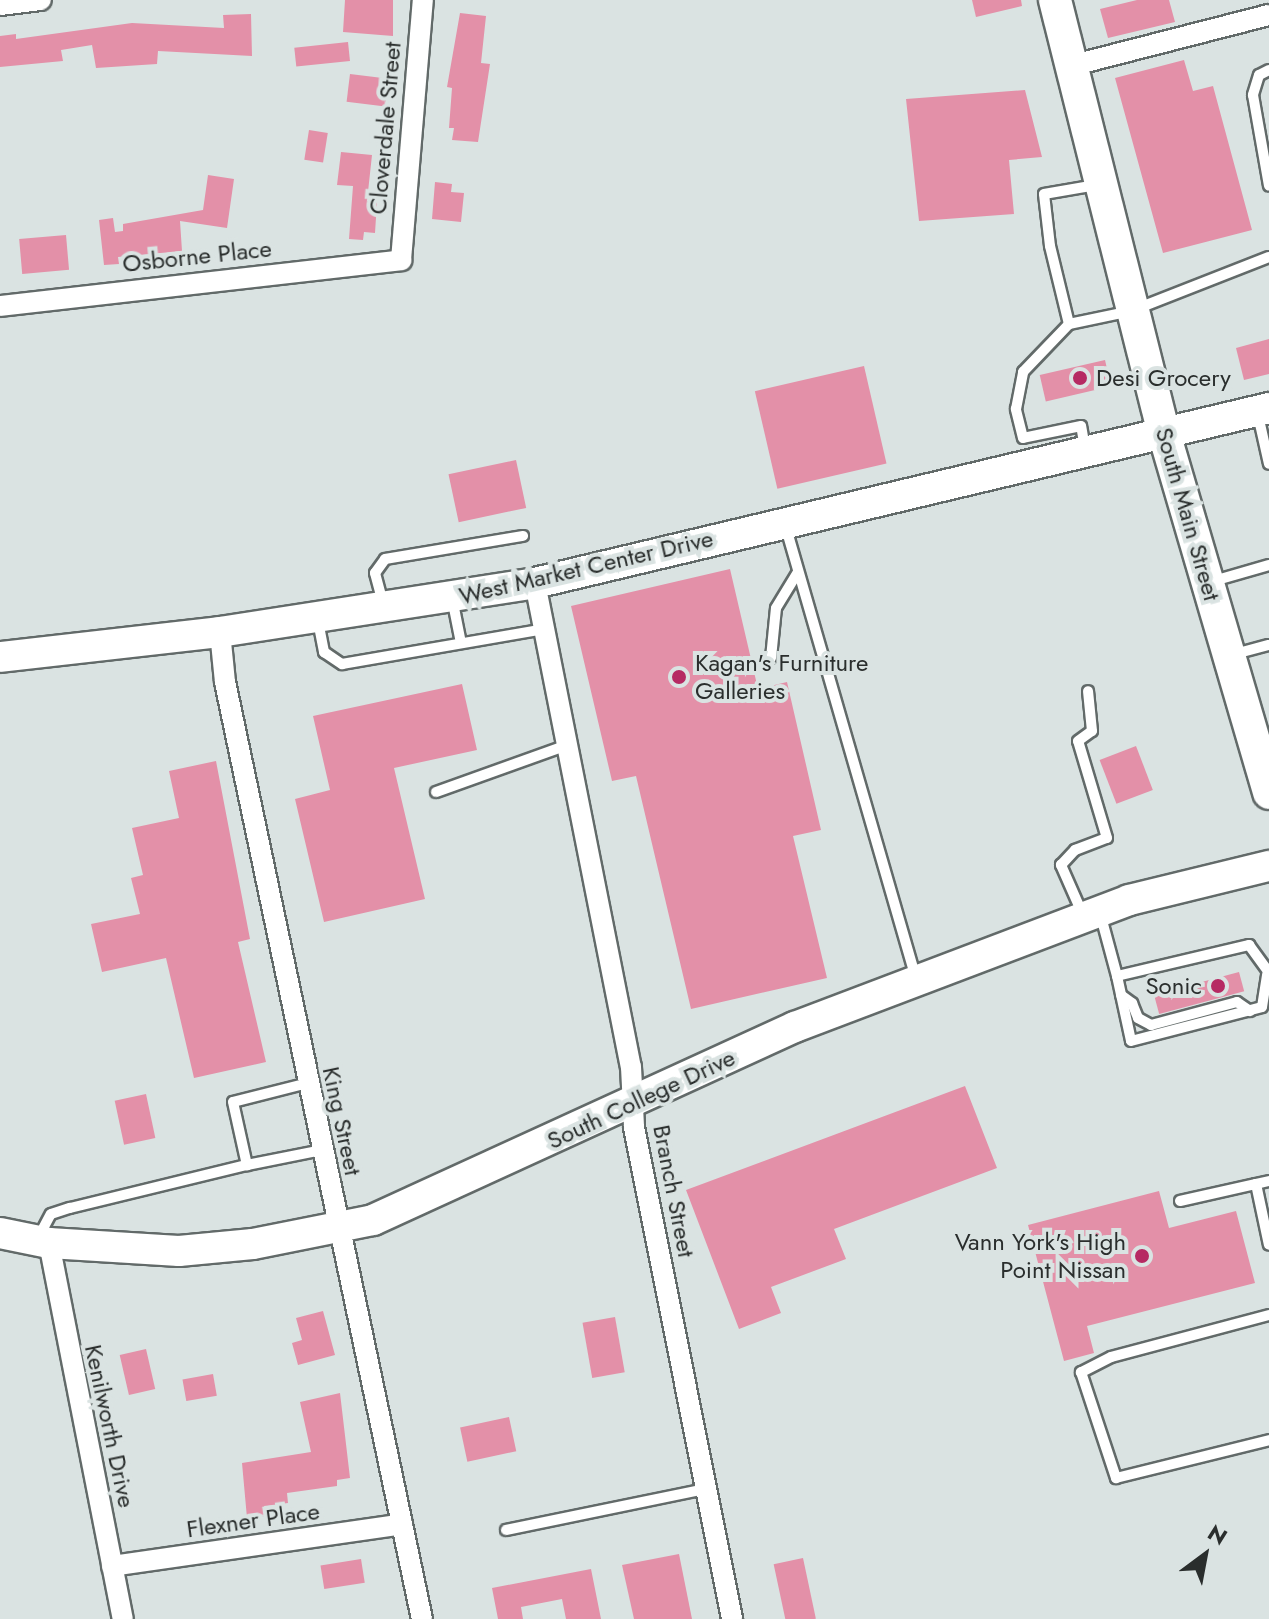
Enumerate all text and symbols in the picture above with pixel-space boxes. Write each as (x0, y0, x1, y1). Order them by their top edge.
street label: Cloverdale Street (363, 41, 407, 215)
street label: Osborne Place (121, 234, 273, 278)
place label: Desi Grocery (1096, 364, 1231, 392)
marker: Desi Grocery (1071, 369, 1089, 387)
street label: South Main Street (1150, 424, 1226, 604)
street label: West Market Center Drive (456, 524, 716, 610)
place label: Kagan's Furniture Galleries (695, 649, 868, 705)
marker: Kagan's Furniture Galleries (670, 668, 688, 686)
place label: Sonic (1145, 972, 1202, 1000)
marker: Sonic (1209, 977, 1227, 995)
street label: South College Drive (542, 1043, 740, 1155)
street label: King Street (316, 1064, 368, 1178)
street label: Branch Street (647, 1122, 701, 1260)
place label: Vann York's High Point Nissan (955, 1228, 1126, 1284)
marker: Vann York's High Point Nissan (1133, 1247, 1151, 1265)
street label: Kenilworth Drive (79, 1342, 141, 1510)
street label: Flexner Place (185, 1496, 321, 1544)
north arrow (1165, 1515, 1245, 1595)
text: N (1202, 1516, 1234, 1553)

